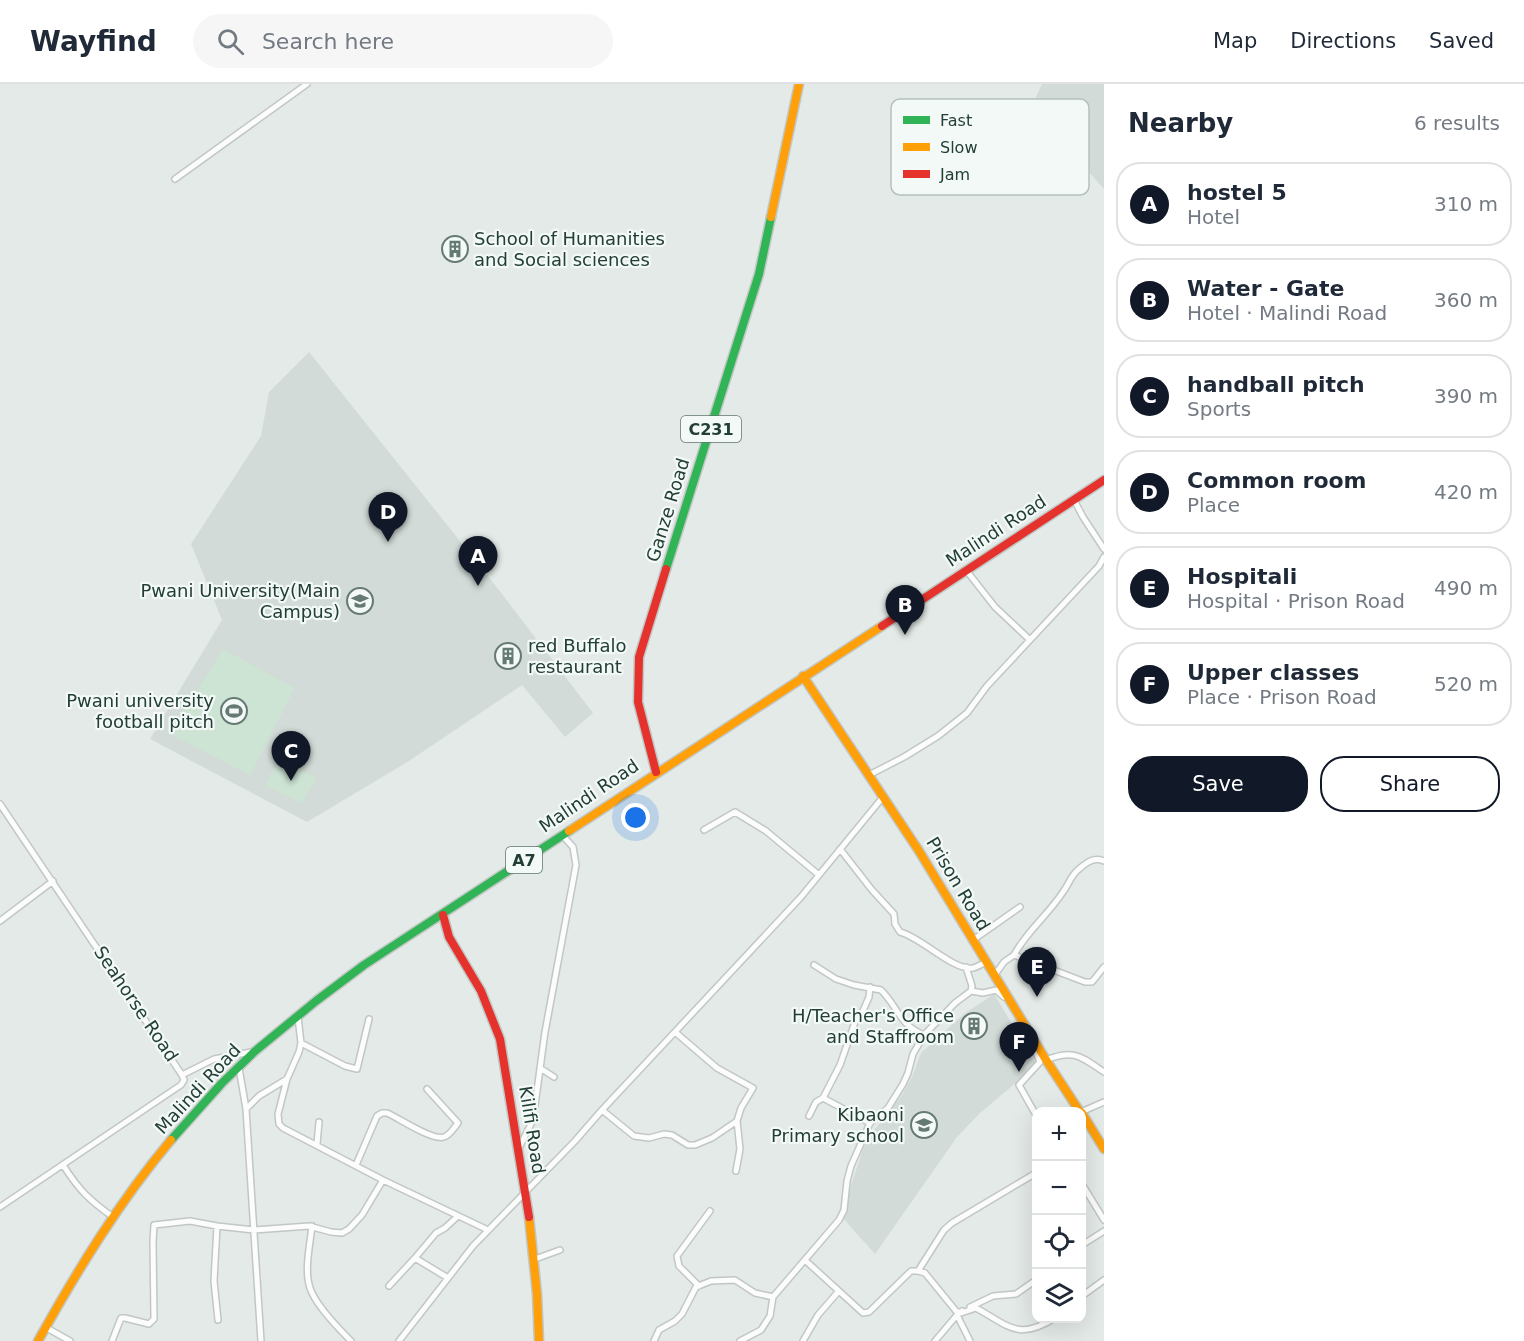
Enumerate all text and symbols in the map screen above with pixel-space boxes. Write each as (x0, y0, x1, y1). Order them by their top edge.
search box (193, 14, 613, 68)
text: Wayfind (30, 25, 157, 58)
icon: search (214, 25, 247, 58)
text: Search here (262, 29, 394, 54)
text: Map (1213, 29, 1257, 53)
text: Directions (1290, 29, 1396, 53)
text: Saved (1429, 29, 1494, 53)
legend (891, 99, 1089, 195)
text: Nearby (1128, 108, 1233, 138)
text: Fast (940, 111, 972, 130)
text: 6 results (1414, 111, 1500, 135)
text: Slow (940, 138, 977, 157)
text: Jam (939, 165, 970, 184)
text: hostel 5 (1187, 180, 1287, 205)
text: A (1142, 192, 1157, 216)
text: 310 m (1434, 192, 1498, 216)
text: Hotel (1187, 205, 1240, 229)
place label: School of Humanities and Social sciences (474, 228, 665, 270)
building icon: School of Humanities and Social sciences (440, 234, 470, 264)
text: Water - Gate (1187, 276, 1344, 301)
text: B (1142, 288, 1157, 312)
text: 360 m (1434, 288, 1498, 312)
text: Hotel · Malindi Road (1187, 301, 1387, 325)
text: handball pitch (1187, 372, 1365, 397)
text: C (1142, 384, 1157, 408)
text: 390 m (1434, 384, 1498, 408)
text: Sports (1187, 397, 1251, 421)
road number: C231 (681, 416, 741, 442)
street label: Ganze Road (642, 455, 693, 564)
text: Common room (1187, 468, 1367, 493)
text: D (1141, 480, 1158, 504)
text: 420 m (1434, 480, 1498, 504)
street label: Malindi Road (942, 490, 1050, 571)
pin: D (368, 492, 408, 542)
text: Place (1187, 493, 1240, 517)
pin: A (458, 536, 498, 586)
text: Hospitali (1187, 564, 1297, 589)
text: E (1143, 576, 1156, 600)
text: 490 m (1434, 576, 1498, 600)
place label: Pwani University(Main Campus) (140, 580, 340, 622)
school or university icon: Pwani University(Main Campus) (345, 586, 375, 616)
pin: B (886, 586, 924, 635)
text: Hospital · Prison Road (1187, 589, 1405, 613)
place label: red Buffalo restaurant (528, 635, 626, 677)
building icon: red Buffalo restaurant (493, 641, 523, 671)
text: Upper classes (1187, 660, 1359, 685)
text: F (1143, 672, 1156, 696)
text: 520 m (1434, 672, 1498, 696)
text: Place · Prison Road (1187, 685, 1377, 709)
place label: Pwani university football pitch (66, 690, 214, 732)
sports icon: Pwani university football pitch (219, 696, 249, 726)
pin: C (272, 732, 310, 781)
street label: Malindi Road (535, 755, 642, 837)
button: Save (1128, 756, 1308, 812)
button: Share (1320, 756, 1500, 812)
your location (621, 803, 650, 832)
street label: Prison Road (922, 833, 995, 934)
road number: A7 (506, 847, 542, 873)
street label: Seahorse Road (90, 942, 183, 1065)
pin: E (1018, 948, 1056, 997)
place label: H/Teacher's Office and Staffroom (792, 1005, 954, 1047)
building icon: H/Teacher's Office and Staffroom (959, 1011, 989, 1041)
pin: F (1000, 1022, 1038, 1072)
street label: Malindi Road (151, 1039, 245, 1138)
street label: Kilifi Road (515, 1084, 550, 1176)
place label: Kibaoni Primary school (771, 1104, 904, 1146)
map controls (1032, 1107, 1086, 1323)
button: + (1032, 1107, 1086, 1161)
school or university icon: Kibaoni Primary school (909, 1110, 939, 1140)
button: − (1032, 1161, 1086, 1215)
button: locate (1032, 1215, 1086, 1269)
button: layers (1032, 1269, 1086, 1323)

